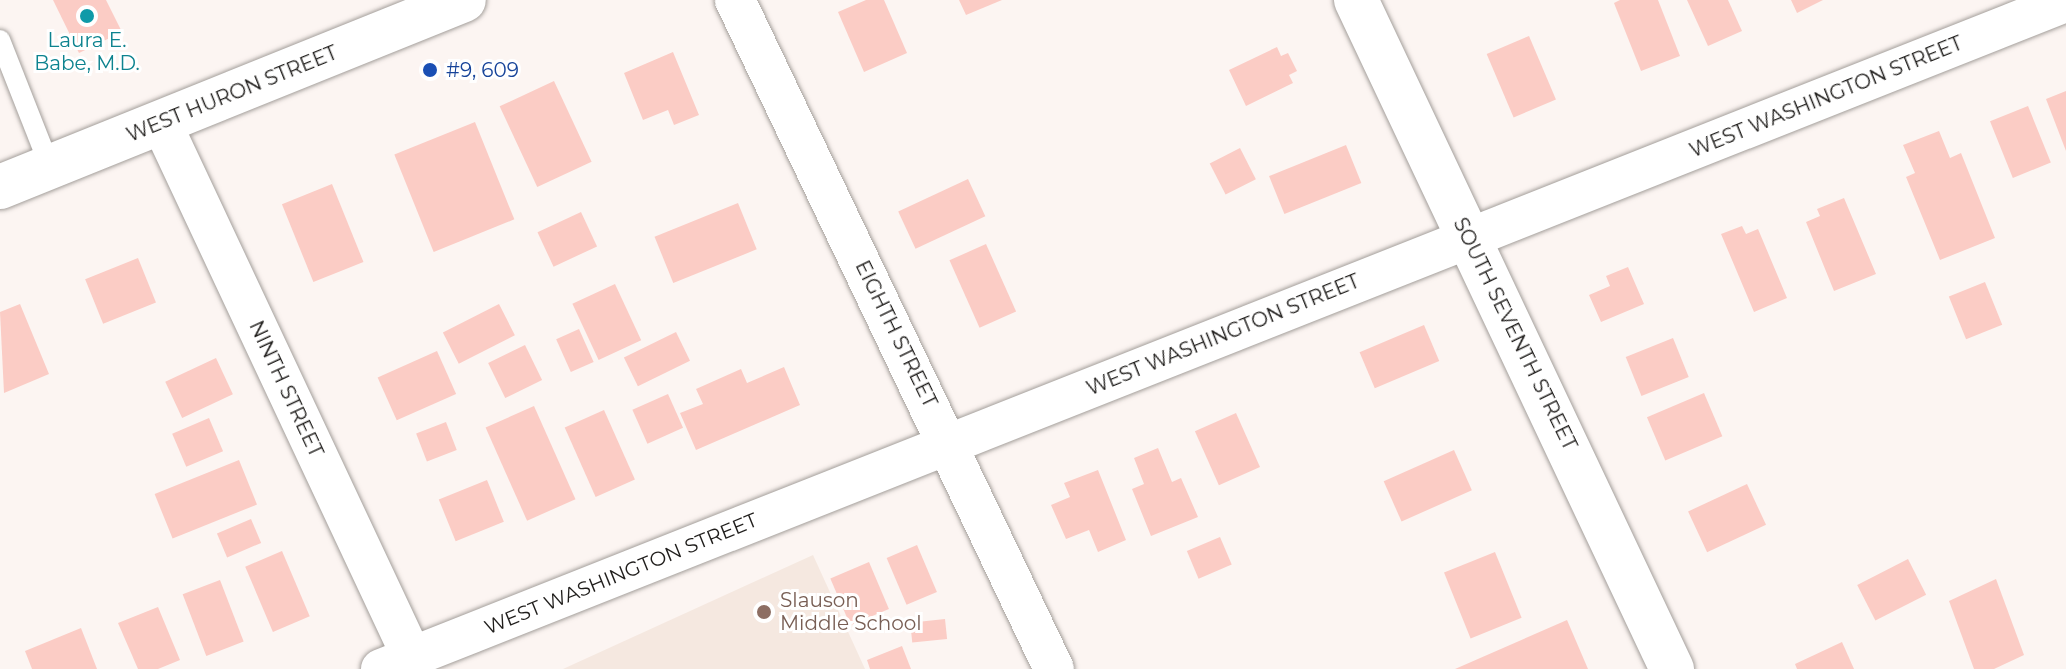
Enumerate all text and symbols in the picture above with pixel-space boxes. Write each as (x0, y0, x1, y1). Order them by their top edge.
marker: Laura E. Babe, M.D. (78, 7, 96, 25)
place label: Laura E. Babe, M.D. (34, 28, 140, 75)
street label: WEST WASHINGTON STREET (1686, 31, 1966, 163)
street label: WEST HURON STREET (123, 41, 341, 147)
place label: #9, 609 (446, 58, 519, 82)
marker: #9, 609 (421, 61, 439, 79)
street label: SOUTH SEVENTH STREET (1448, 214, 1582, 454)
street label: EIGHTH STREET (850, 257, 942, 411)
street label: WEST WASHINGTON STREET (1083, 269, 1363, 401)
street label: NINTH STREET (244, 317, 328, 461)
street label: WEST WASHINGTON STREET (481, 508, 761, 640)
place label: Slauson Middle School (780, 588, 922, 635)
marker: Slauson Middle School (755, 603, 773, 621)

